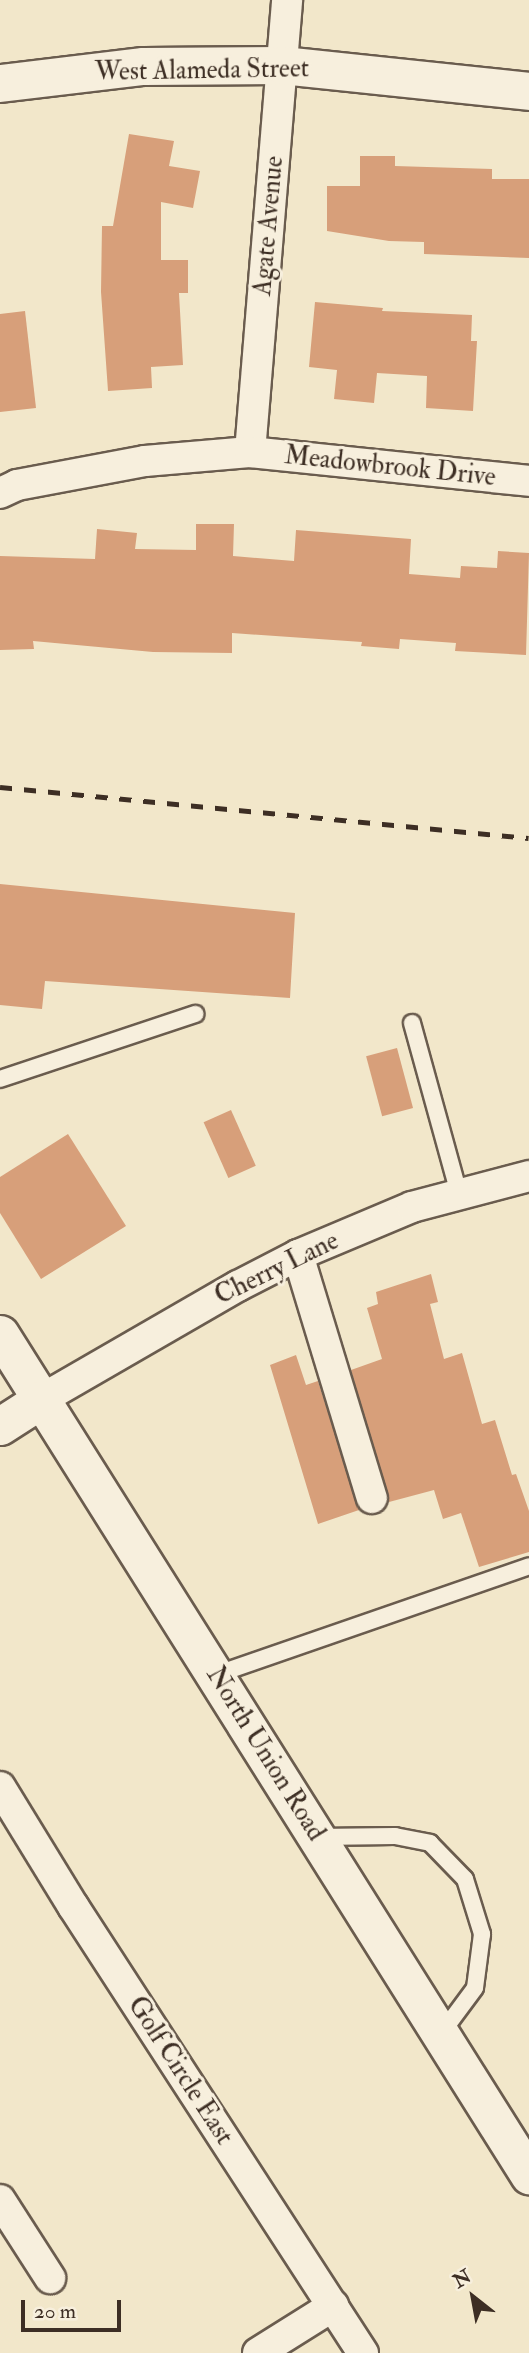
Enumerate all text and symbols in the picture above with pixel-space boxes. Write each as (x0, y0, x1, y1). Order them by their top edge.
street label: West Alameda Street (95, 54, 309, 88)
street label: Agate Avenue (247, 155, 291, 297)
street label: Meadowbrook Drive (283, 440, 497, 494)
street label: Cherry Lane (210, 1226, 344, 1312)
street label: North Union Road (199, 1661, 331, 1847)
street label: Golf Circle East (121, 1991, 239, 2151)
north arrow (438, 2262, 508, 2332)
text: N (449, 2264, 476, 2294)
scale bar (24, 2286, 124, 2330)
text: 20 m (34, 2298, 76, 2325)

